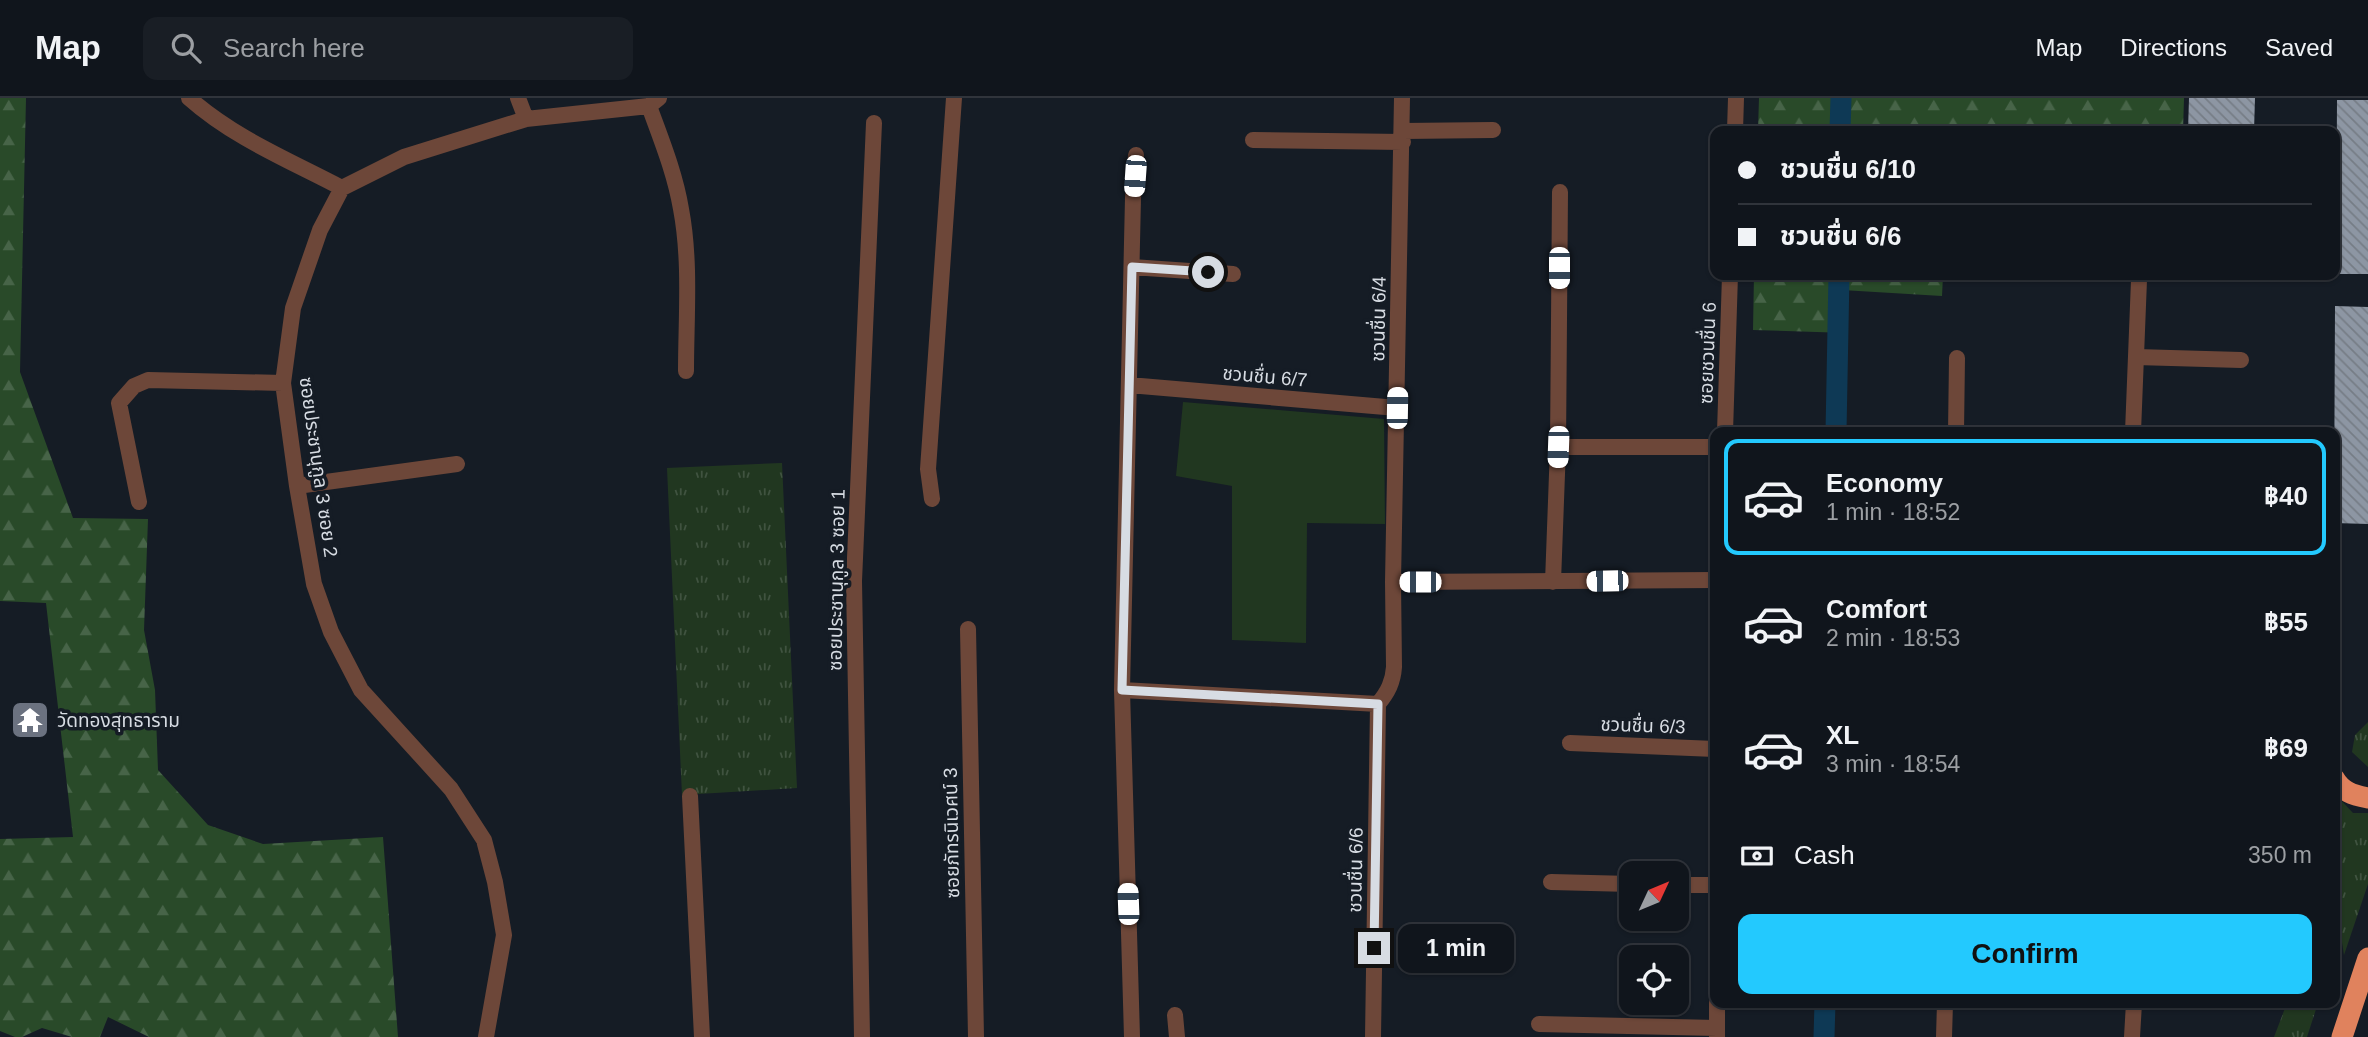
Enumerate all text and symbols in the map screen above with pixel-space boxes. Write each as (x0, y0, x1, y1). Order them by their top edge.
search box (143, 17, 633, 80)
text: Map (35, 29, 101, 66)
icon: search (167, 29, 205, 67)
text: Search here (223, 33, 365, 63)
text: Map (2036, 34, 2082, 61)
text: Directions (2120, 34, 2227, 61)
text: Saved (2265, 34, 2333, 61)
car (1124, 154, 1147, 198)
text: ชวนชื่น 6/10 (1780, 154, 1916, 184)
text: ชวนชื่น 6/6 (1780, 221, 1901, 251)
car (1549, 247, 1570, 289)
route start (1192, 256, 1224, 288)
street label: ชวนชื่น 6/4 (1364, 276, 1390, 362)
street label: ซอยชวนชื่น 6 (1692, 302, 1720, 404)
street label: ชวนชื่น 6/7 (1222, 359, 1309, 391)
street label: ซอยประชานุกูล 3 ซอย 2 (293, 376, 342, 559)
car (1387, 387, 1408, 429)
car (1547, 426, 1570, 468)
icon: car (1742, 466, 1805, 529)
text: Economy (1826, 468, 1943, 498)
text: ฿40 (2264, 481, 2308, 511)
street label: ซอยประชานุกูล 3 ซอย 1 (824, 489, 851, 671)
text: 1 min · 18:52 (1826, 499, 1960, 525)
car (1586, 570, 1629, 592)
car (1400, 572, 1442, 593)
icon: car (1742, 592, 1805, 655)
text: Comfort (1826, 594, 1927, 624)
text: ฿55 (2264, 607, 2308, 637)
text: 2 min · 18:53 (1826, 625, 1960, 651)
temple icon: วัดทองสุทธาราม (9, 699, 51, 741)
place label: วัดทองสุทธาราม (57, 710, 180, 732)
street label: ชวนชื่น 6/3 (1600, 711, 1686, 737)
icon: car (1742, 718, 1805, 781)
text: XL (1826, 720, 1859, 750)
text: ฿69 (2264, 733, 2308, 763)
text: 3 min · 18:54 (1826, 751, 1960, 777)
street label: ซอยภัทรนิเวศน์ 3 (940, 767, 963, 899)
street label: ชวนชื่น 6/6 (1341, 827, 1367, 913)
icon: cash (1738, 837, 1776, 875)
text: Cash (1794, 840, 1855, 870)
text: 350 m (2248, 842, 2312, 868)
north arrow (1619, 861, 1689, 931)
map controls (1619, 861, 1689, 1015)
car (1117, 883, 1140, 925)
button: Confirm (1738, 914, 2312, 994)
callout: 1 min (1398, 924, 1514, 972)
route end (1358, 932, 1390, 964)
text: 1 min (1426, 935, 1486, 961)
button: locate (1619, 945, 1689, 1015)

